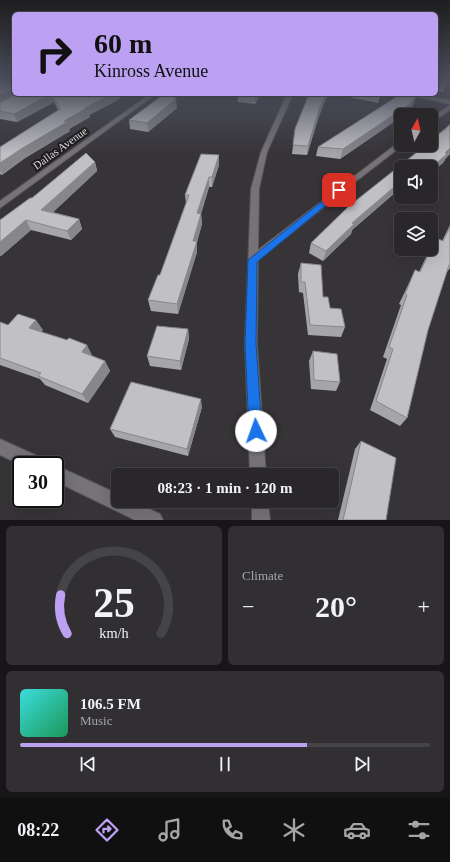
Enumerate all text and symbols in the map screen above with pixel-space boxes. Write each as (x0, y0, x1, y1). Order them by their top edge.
icon: right (28, 28, 80, 80)
text: 60 m (94, 28, 152, 59)
text: Kinross Avenue (94, 61, 208, 81)
north arrow (394, 108, 438, 152)
map controls (394, 108, 438, 256)
street label: Dallas Avenue (31, 124, 89, 172)
button: sound (394, 160, 438, 204)
pin (322, 173, 356, 207)
icon: arrive (328, 179, 350, 201)
button: layers (394, 212, 438, 256)
position arrow (235, 410, 277, 452)
speed limit sign: 30 (12, 456, 64, 508)
text: 08:23 · 1 min · 120 m (158, 480, 293, 496)
text: Climate (242, 568, 283, 583)
text: 25 (93, 579, 135, 625)
text: 20° (315, 590, 357, 623)
text: − (242, 594, 254, 619)
text: + (418, 594, 430, 619)
text: km/h (99, 624, 129, 640)
text: 106.5 FM (80, 696, 141, 712)
text: Music (80, 713, 113, 728)
icon: previous (77, 753, 99, 775)
icon: pause (214, 753, 236, 775)
icon: next (351, 753, 373, 775)
icon: directions (93, 816, 121, 844)
icon: music (156, 816, 184, 844)
icon: phone (218, 816, 246, 844)
icon: climate (280, 816, 308, 844)
icon: car (343, 816, 371, 844)
icon: filters (405, 816, 433, 844)
text: 08:22 (17, 820, 59, 840)

